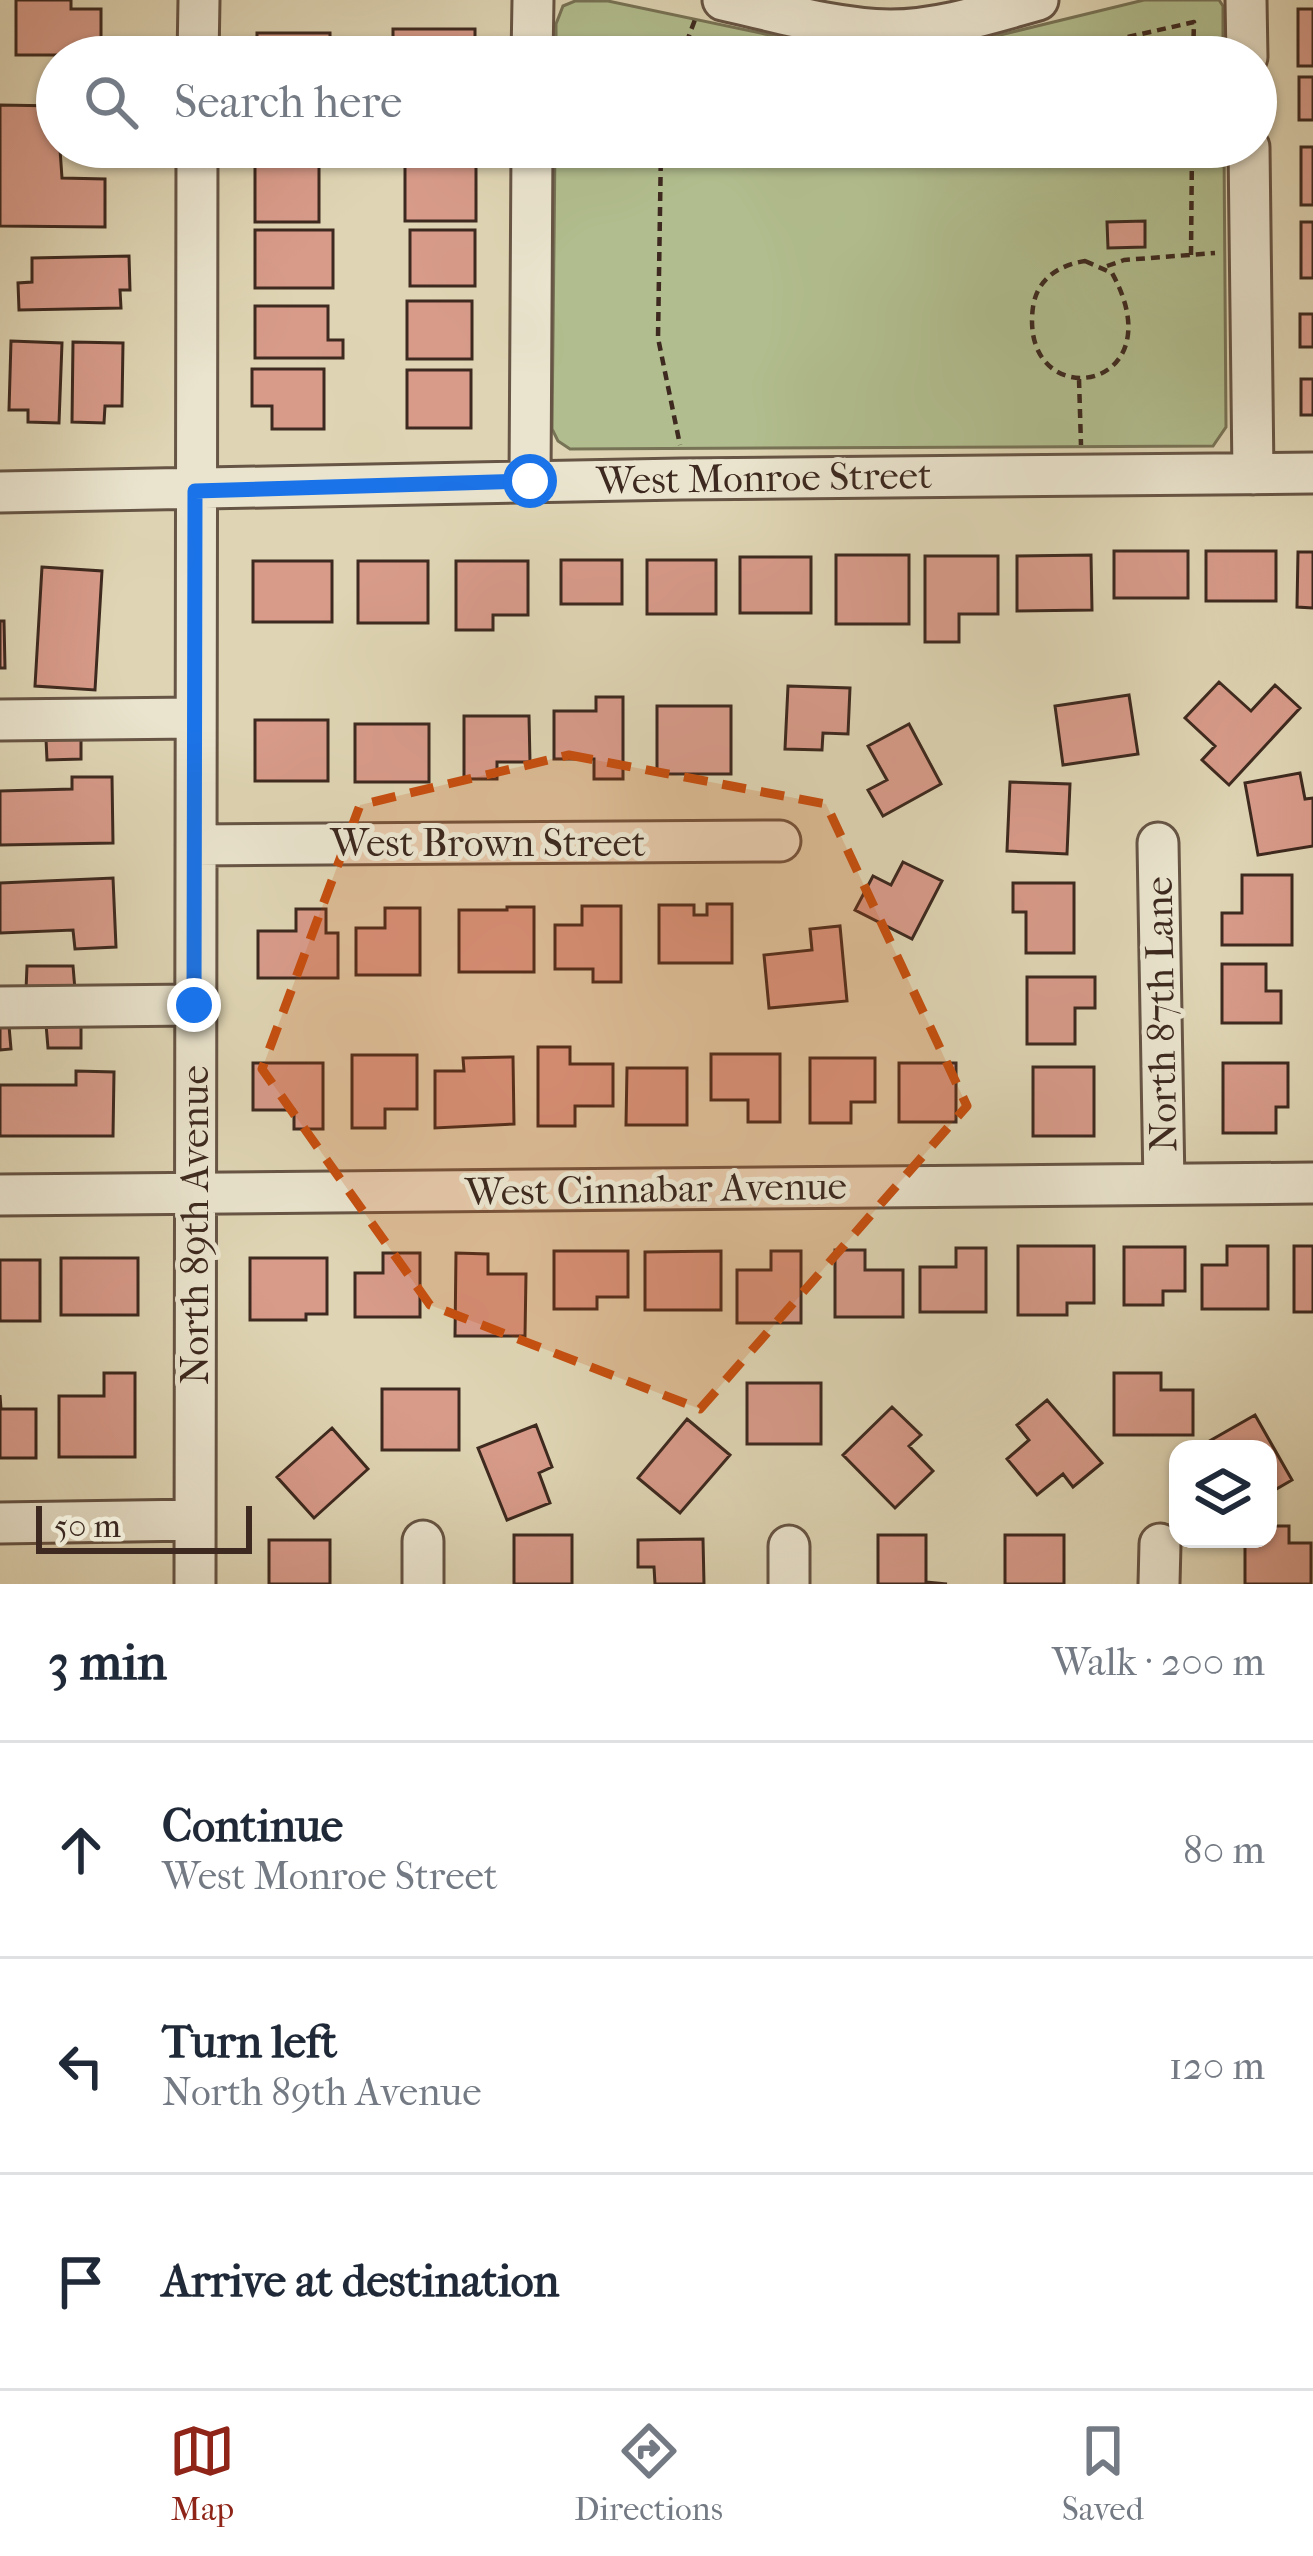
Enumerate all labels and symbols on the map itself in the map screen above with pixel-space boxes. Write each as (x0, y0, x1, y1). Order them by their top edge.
street label: West Monroe Street (595, 452, 932, 504)
route start (503, 454, 557, 508)
street label: West Brown Street (329, 820, 646, 866)
street label: North 87th Lane (1136, 876, 1186, 1152)
route end (167, 978, 221, 1032)
street label: North 89th Avenue (172, 1065, 218, 1385)
street label: West Cinnabar Avenue (464, 1163, 847, 1215)
scale bar (36, 1500, 252, 1553)

